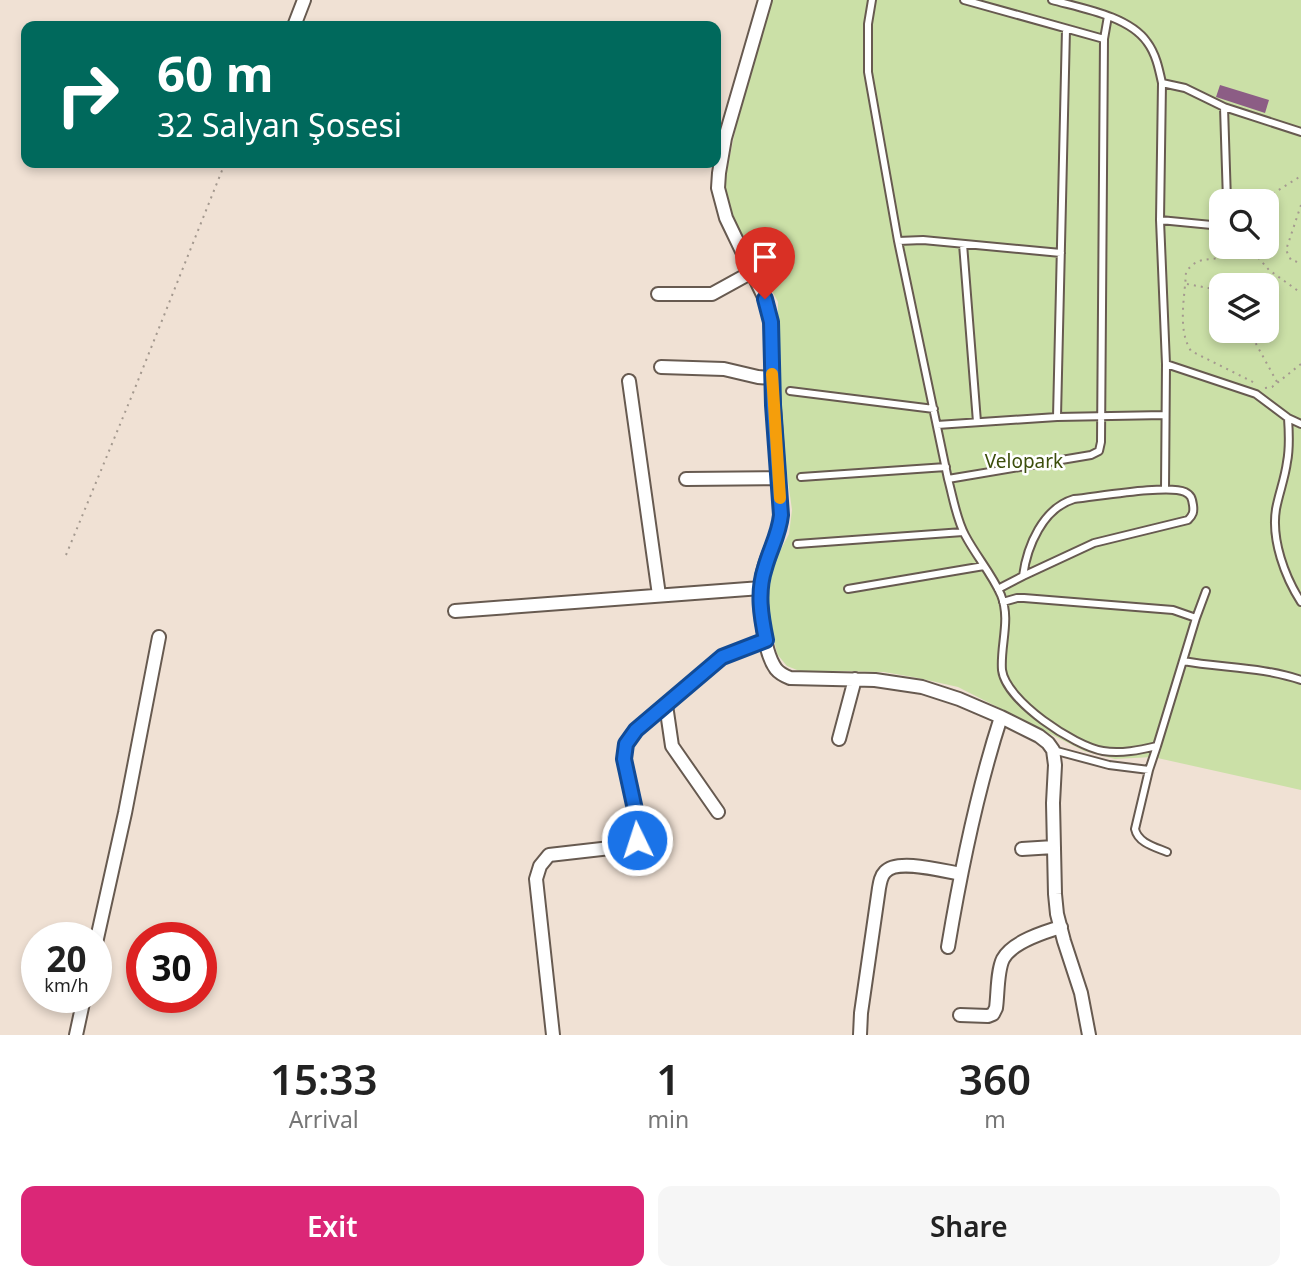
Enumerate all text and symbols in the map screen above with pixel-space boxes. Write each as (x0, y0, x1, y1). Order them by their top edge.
text: 60 m (157, 40, 274, 106)
icon: right (42, 49, 133, 140)
text: 32 Salyan Şosesi (157, 103, 402, 146)
map controls (1209, 189, 1279, 343)
button: search (1209, 189, 1279, 259)
pin (735, 227, 795, 299)
icon: arrive (746, 238, 784, 276)
button: layers (1209, 273, 1279, 343)
park label: Velopark (985, 448, 1063, 474)
position arrow (600, 803, 674, 877)
speed limit sign: 30 (126, 922, 217, 1013)
text: 20 (46, 935, 87, 982)
text: km/h (44, 973, 89, 997)
text: 15:33 (270, 1050, 378, 1107)
text: 1 (656, 1050, 680, 1107)
text: 360 (959, 1050, 1031, 1107)
text: Arrival (289, 1103, 359, 1135)
text: min (647, 1103, 689, 1135)
text: m (984, 1103, 1006, 1135)
button: Exit (21, 1186, 644, 1266)
button: Share (658, 1186, 1280, 1266)

